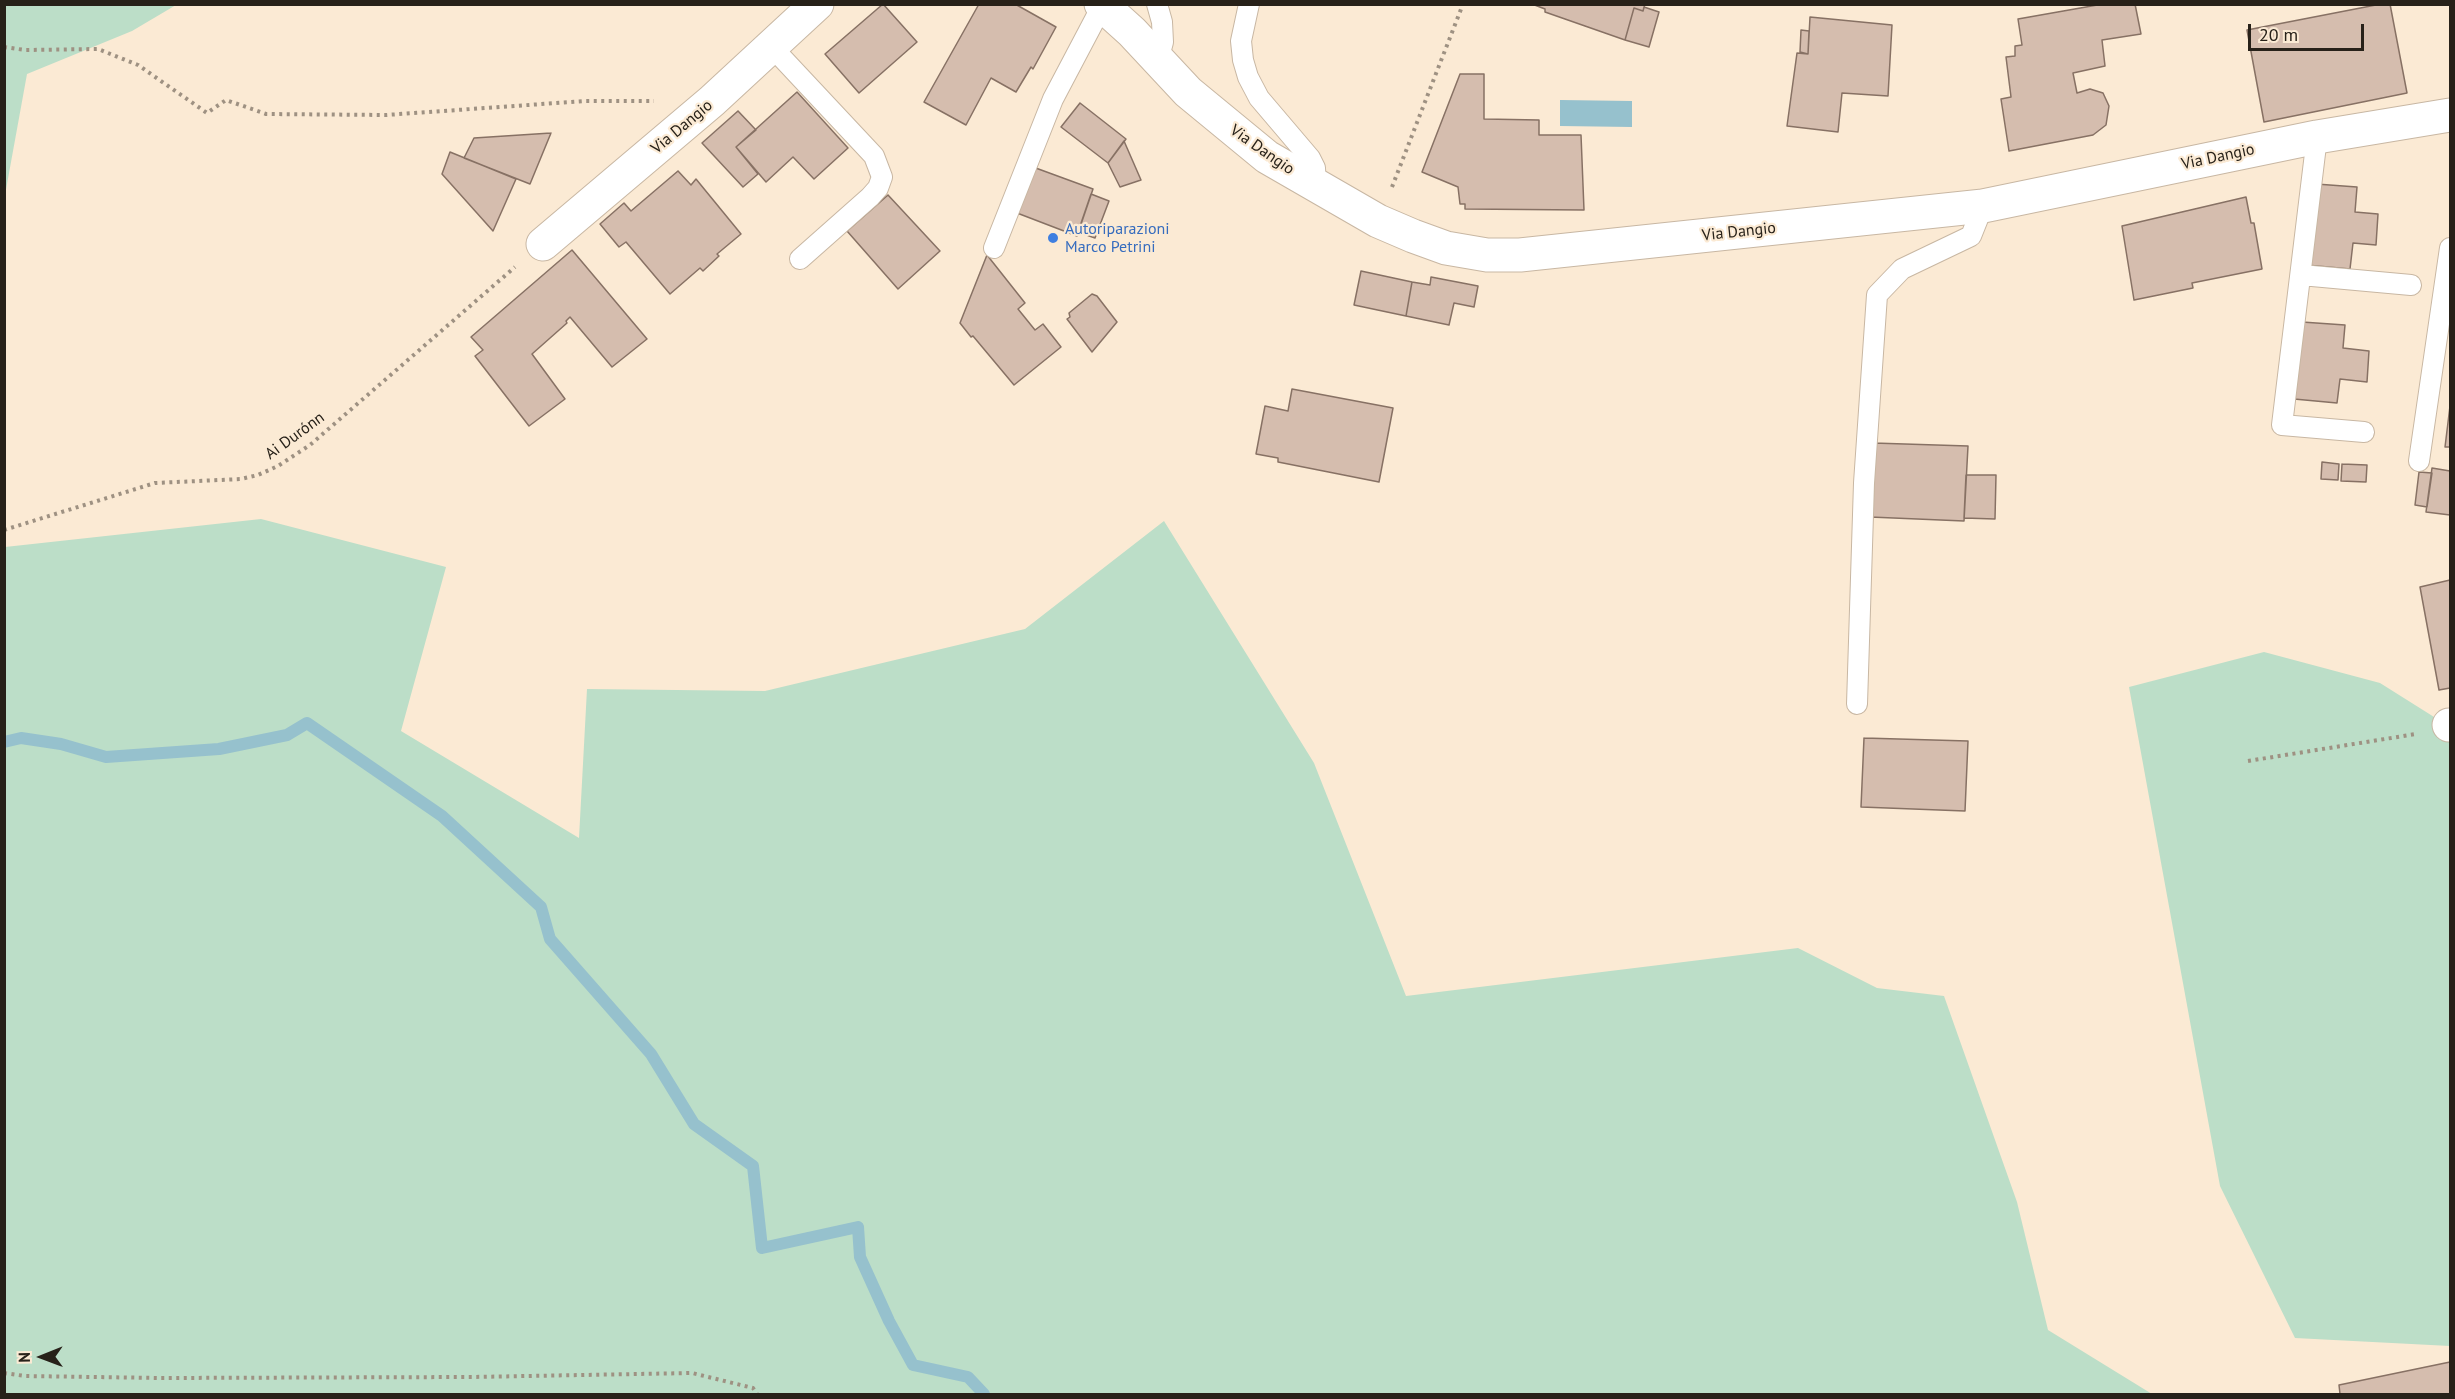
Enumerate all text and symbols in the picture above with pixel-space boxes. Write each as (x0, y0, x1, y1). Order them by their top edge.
scale bar (2251, 12, 2366, 50)
text: 20 m (2259, 23, 2298, 46)
street label: Via Dangio (647, 96, 717, 158)
street label: Via Dangio (1226, 121, 1298, 179)
street label: Via Dangio (2180, 140, 2256, 174)
place label: Autoriparazioni Marco Petrini (1065, 219, 1170, 257)
street label: Via Dangio (1701, 219, 1777, 245)
marker: Autoriparazioni Marco Petrini (1046, 231, 1060, 245)
street label: Ai Durónn (262, 408, 328, 464)
north arrow (12, 1327, 72, 1387)
text: N (14, 1352, 34, 1363)

